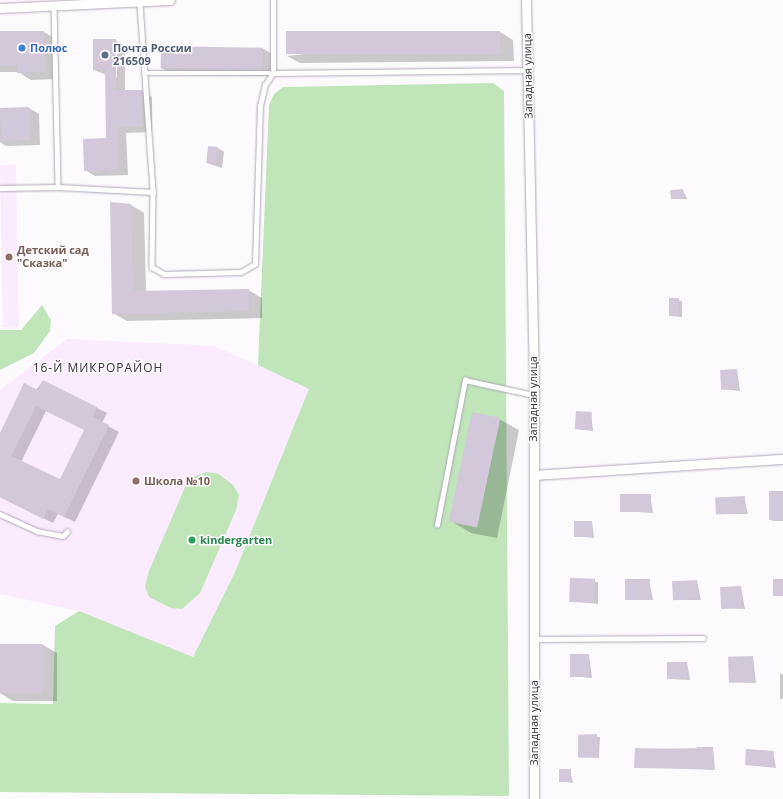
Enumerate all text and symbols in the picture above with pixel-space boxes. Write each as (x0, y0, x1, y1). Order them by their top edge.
street label: Западная улица (521, 33, 535, 119)
place label: Полюс (30, 41, 67, 55)
place label: Почта России 216509 (113, 42, 192, 68)
marker: Полюс (17, 43, 27, 53)
marker: Почта России 216509 (100, 50, 110, 60)
place label: Детский сад "Сказка" (17, 244, 89, 270)
marker: Детский сад "Сказка" (4, 252, 14, 262)
street label: Западная улица (526, 356, 540, 442)
district label: 16-Й МИКРОРАЙОН (33, 361, 163, 375)
place label: Школа №10 (144, 474, 210, 488)
marker: Школа №10 (131, 476, 141, 486)
place label: kindergarten (200, 533, 272, 547)
marker: kindergarten (187, 535, 197, 545)
street label: Западная улица (527, 680, 541, 766)

